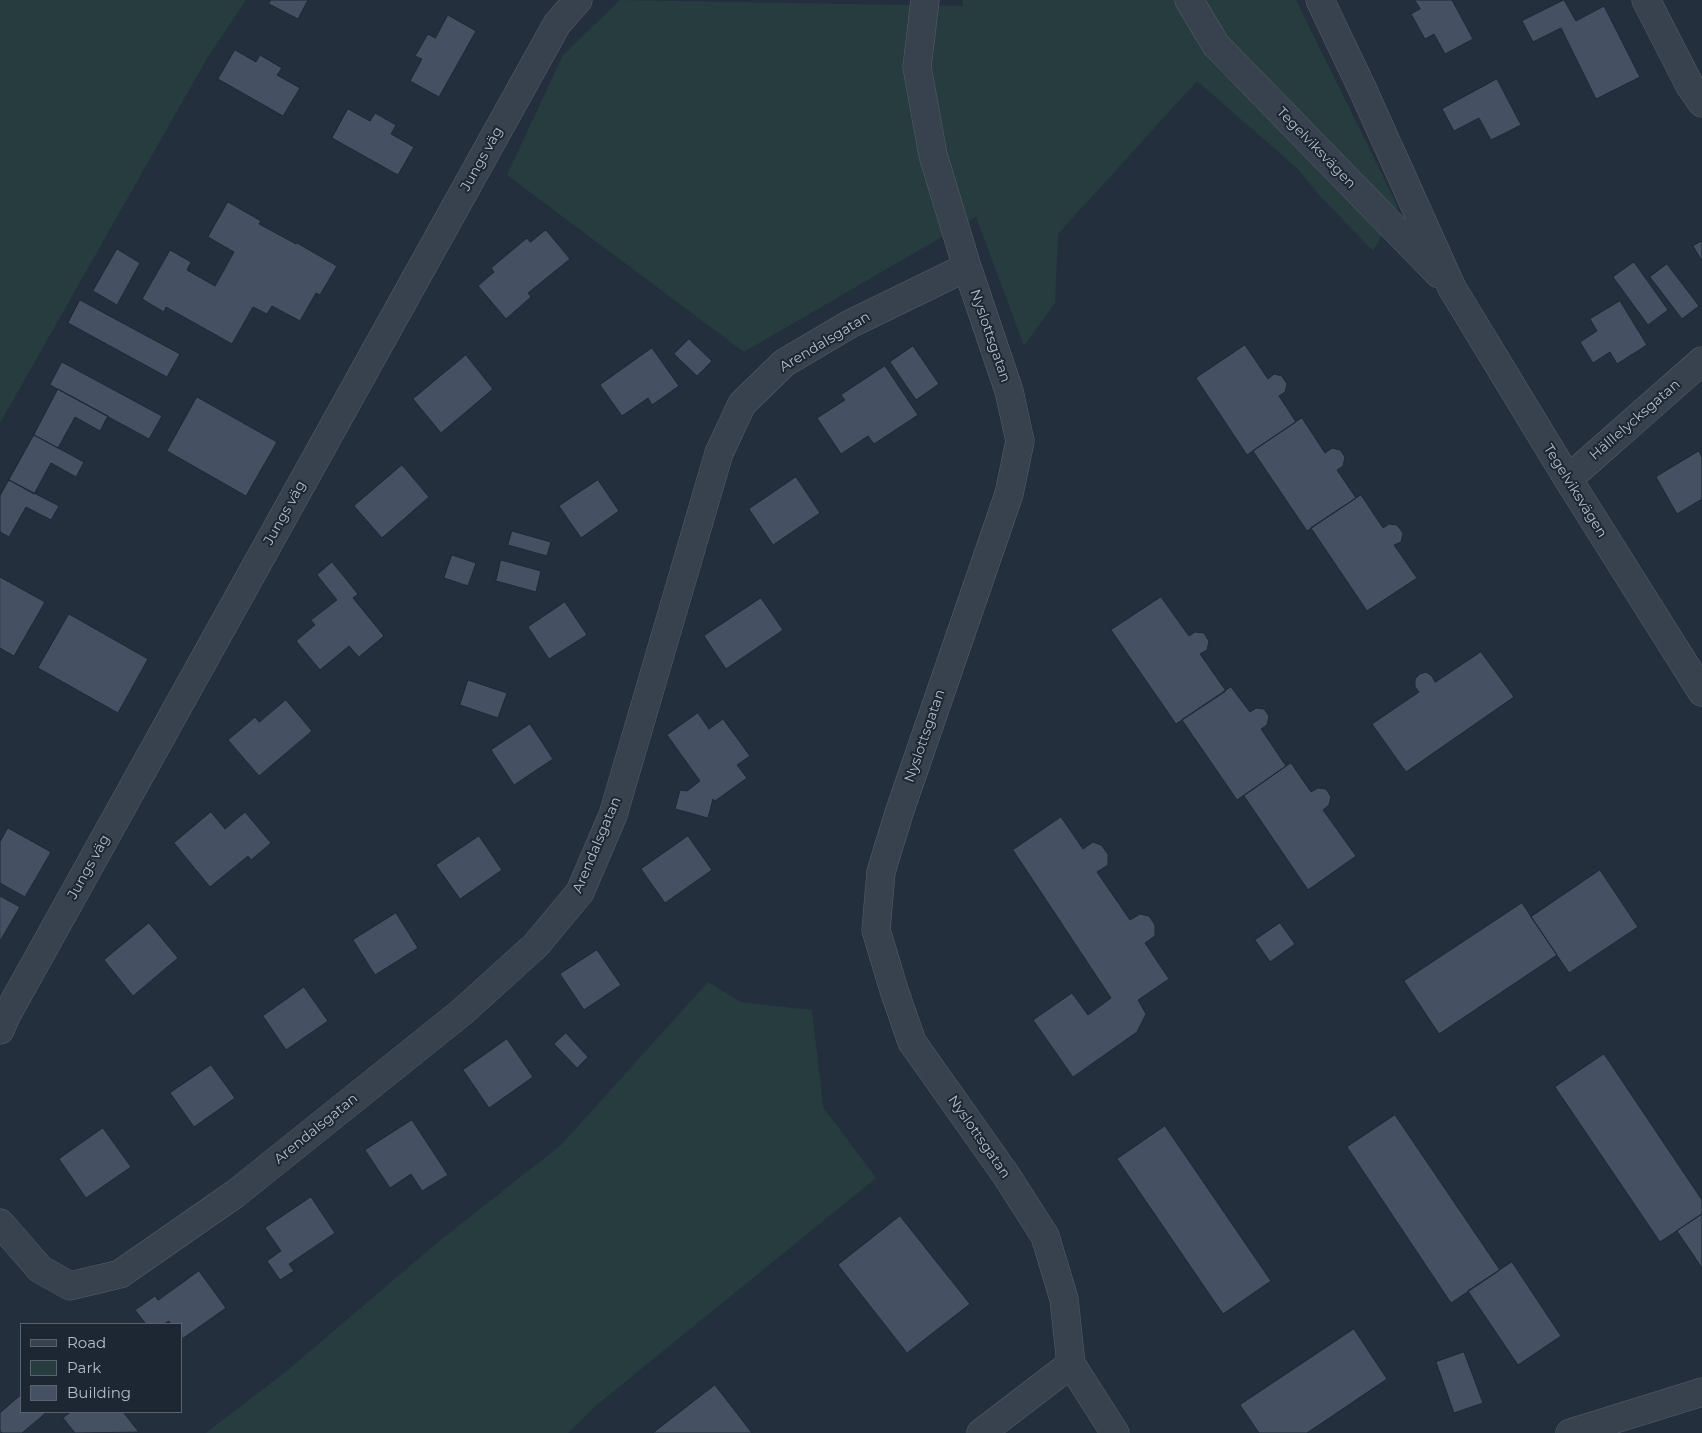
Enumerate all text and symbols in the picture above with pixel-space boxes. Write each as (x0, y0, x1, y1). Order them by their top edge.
street label: Tegelviksvägen (1273, 104, 1359, 192)
street label: Jungs väg (457, 124, 507, 194)
street label: Nyslottsgatan (966, 287, 1014, 385)
street label: Arendalsgatan (777, 308, 873, 376)
street label: Hälllelycksgatan (1586, 376, 1684, 464)
street label: Tegelviksvägen (1540, 441, 1610, 541)
street label: Jungs väg (260, 478, 310, 548)
street label: Nyslottsgatan (901, 687, 949, 785)
street label: Arendalsgatan (569, 794, 625, 896)
street label: Jungs väg (64, 832, 114, 902)
street label: Arendalsgatan (271, 1090, 361, 1168)
street label: Nyslottsgatan (944, 1092, 1014, 1182)
legend (20, 1323, 182, 1413)
text: Road (67, 1333, 106, 1352)
text: Park (67, 1358, 101, 1377)
text: Building (67, 1383, 131, 1402)

